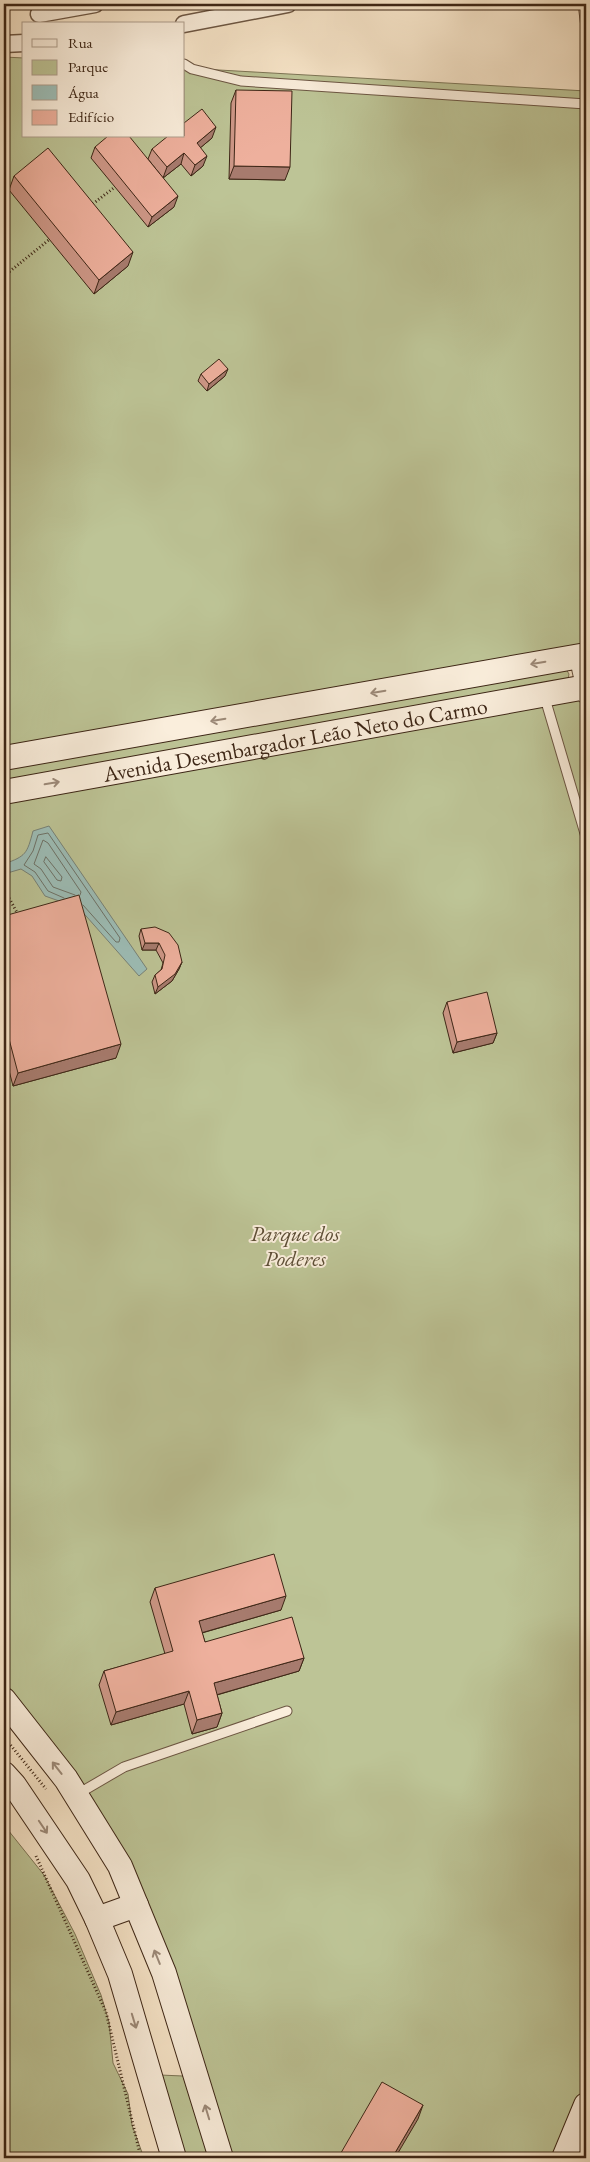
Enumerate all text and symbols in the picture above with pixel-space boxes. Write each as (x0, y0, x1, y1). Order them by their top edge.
legend (22, 22, 185, 138)
text: Rua (68, 33, 93, 52)
text: Parque (68, 57, 108, 76)
text: Água (67, 83, 99, 102)
text: Edifício (68, 107, 114, 126)
one-way arrow (531, 659, 547, 669)
one-way arrow (371, 687, 387, 697)
street label: Avenida Desembargador Leão Neto do Carmo (100, 691, 490, 789)
one-way arrow (211, 716, 227, 726)
one-way arrow (43, 778, 59, 788)
park label: Parque dos Poderes (250, 1219, 340, 1273)
one-way arrow (51, 1762, 62, 1775)
one-way arrow (38, 1820, 48, 1834)
one-way arrow (152, 1950, 162, 1965)
one-way arrow (129, 2012, 139, 2028)
one-way arrow (202, 2104, 212, 2120)

